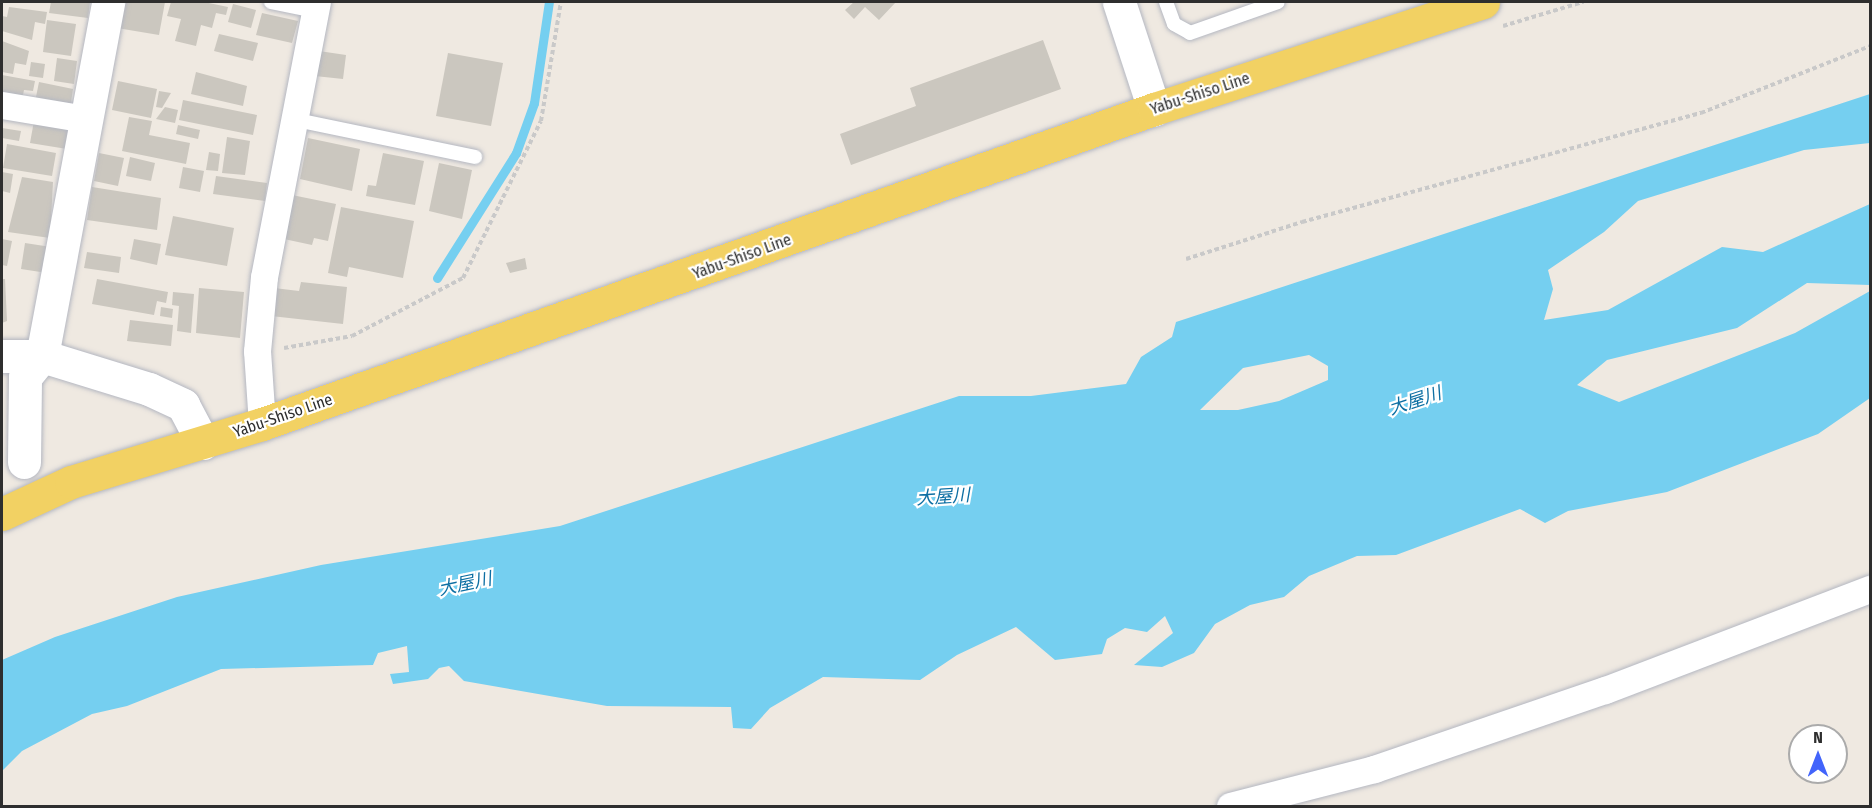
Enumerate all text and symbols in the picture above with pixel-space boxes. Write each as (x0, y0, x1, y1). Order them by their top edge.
street label: Yabu-Shiso Line (1148, 69, 1252, 119)
street label: Yabu-Shiso Line (690, 230, 794, 284)
water label: 大屋川 (1386, 382, 1444, 420)
street label: Yabu-Shiso Line (231, 390, 335, 442)
water label: 大屋川 (915, 484, 971, 510)
water label: 大屋川 (436, 568, 494, 600)
north arrow (1788, 724, 1848, 784)
text: N (1813, 728, 1823, 747)

